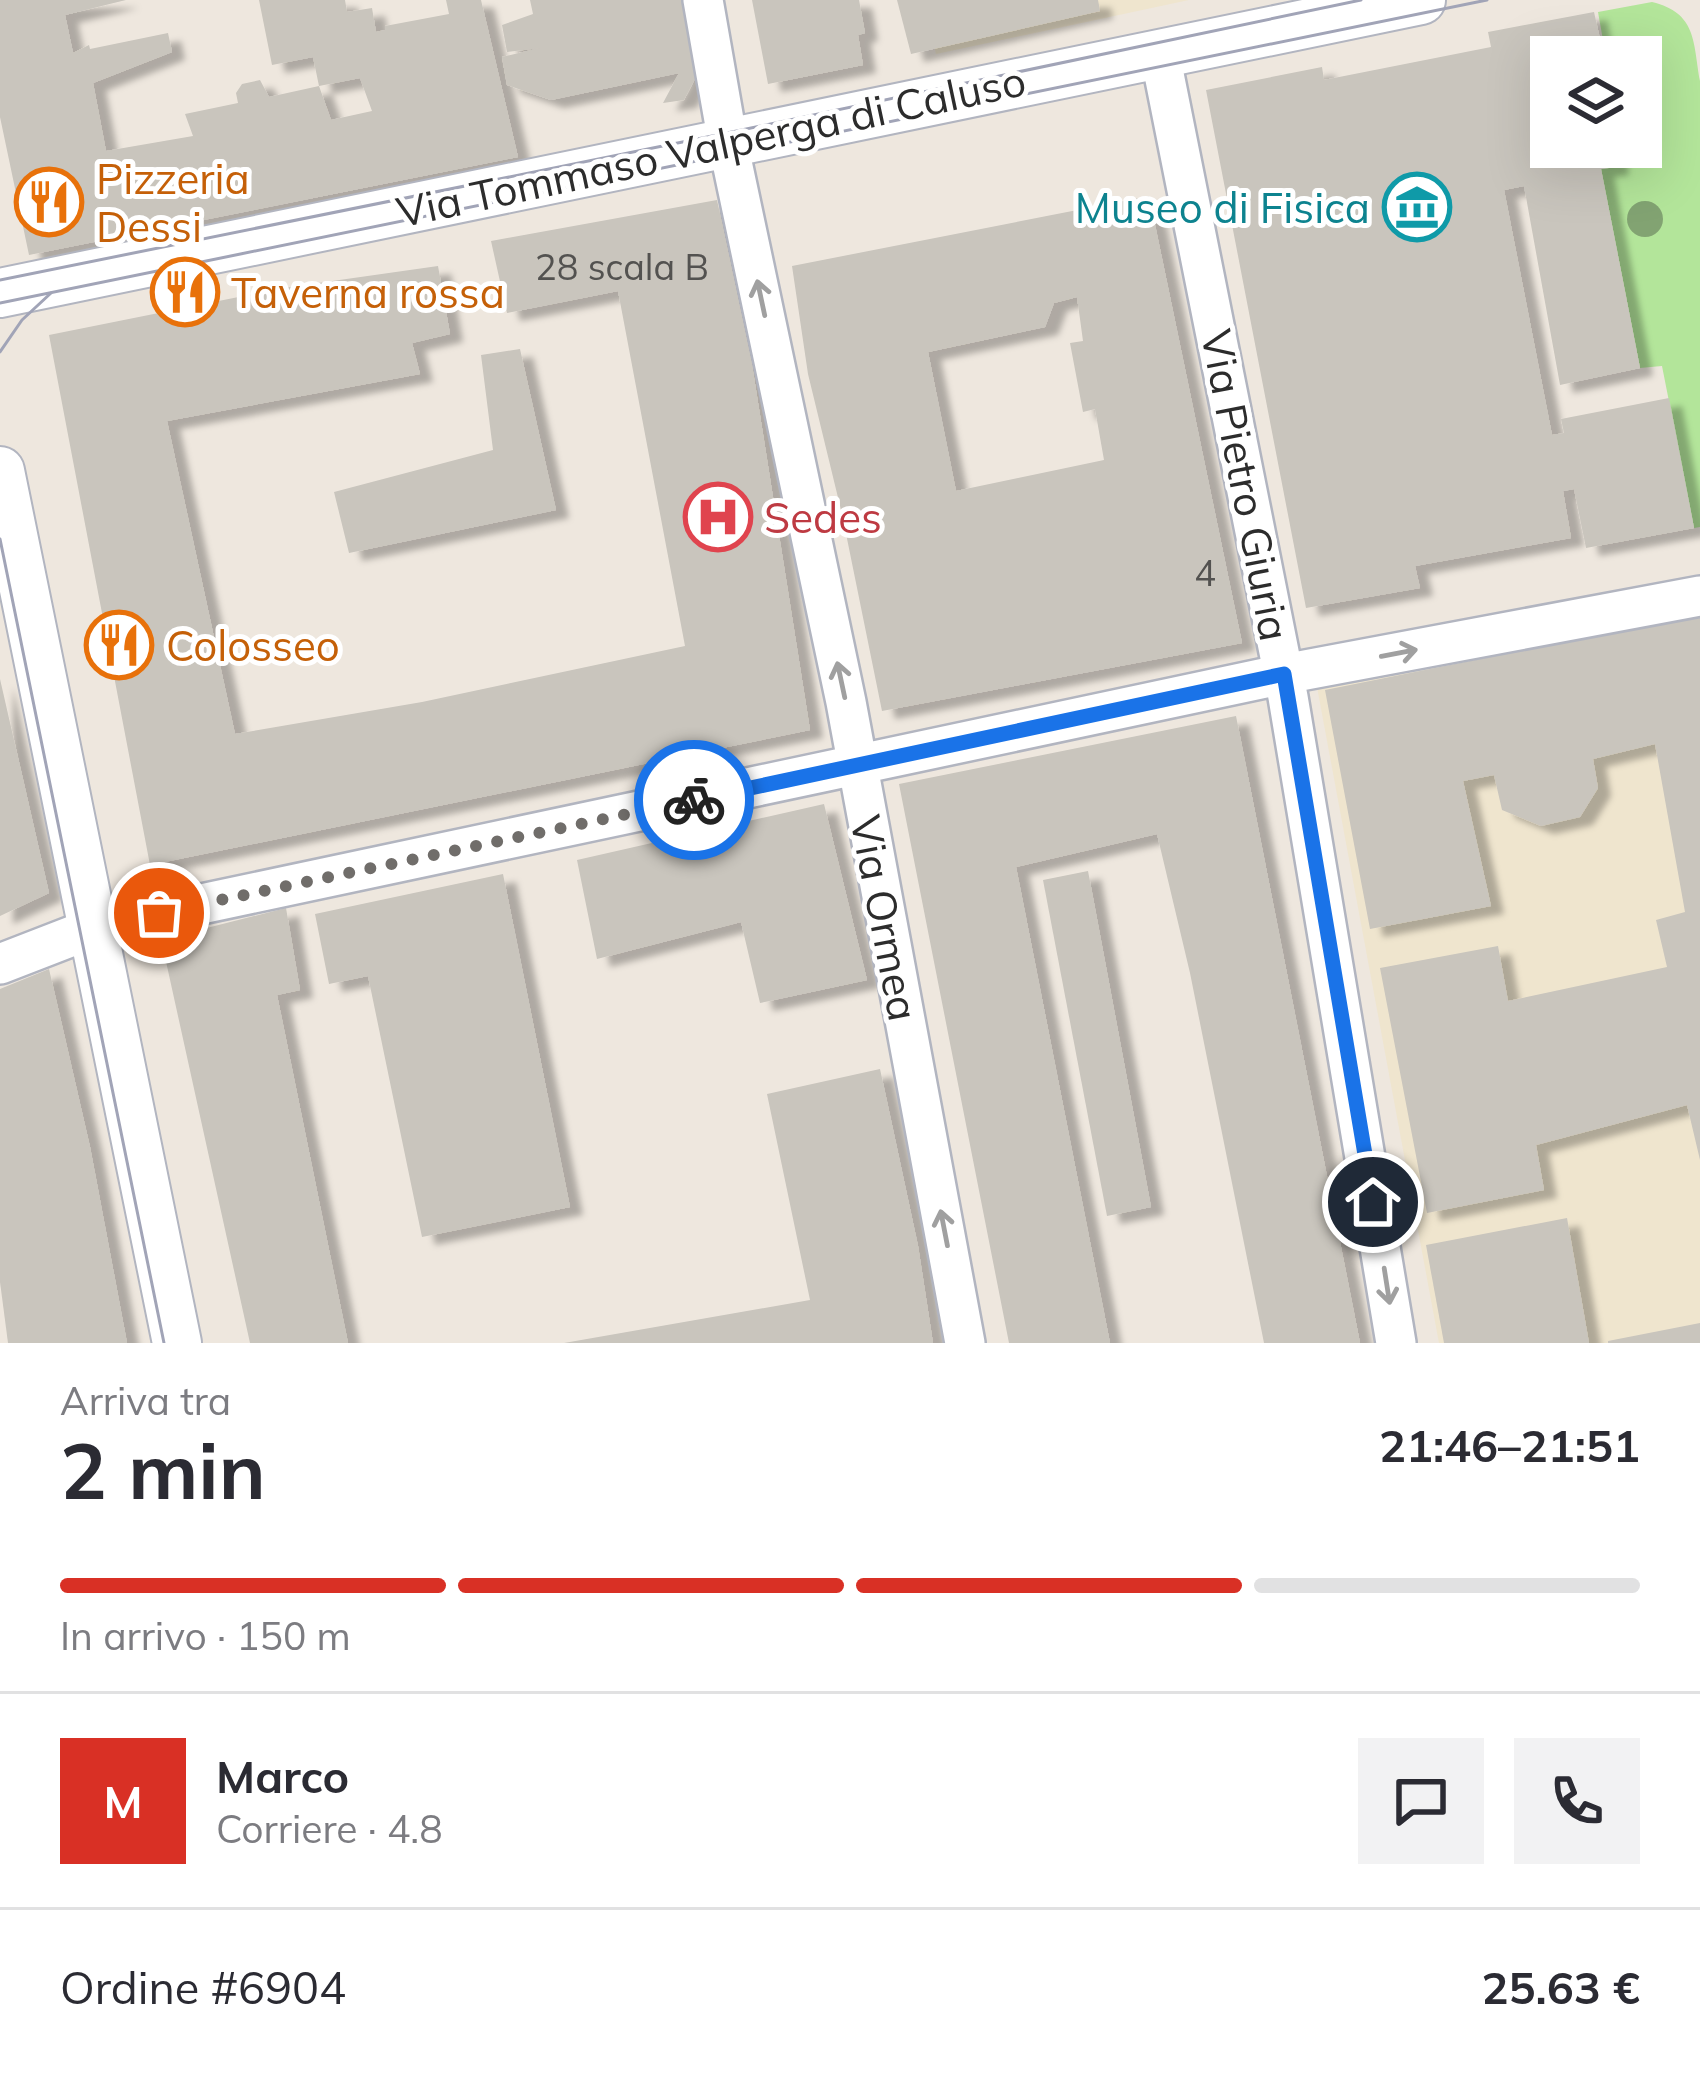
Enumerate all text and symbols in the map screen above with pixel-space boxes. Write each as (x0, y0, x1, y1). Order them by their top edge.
map controls (1530, 36, 1662, 168)
button: layers (1530, 36, 1662, 168)
street label: Via Tommaso Valperga di Caluso (392, 53, 1030, 239)
place label: Pizzeria Dessi (96, 152, 250, 253)
restaurant icon: Pizzeria Dessi (14, 167, 84, 237)
museum icon: Museo di Fisica (1382, 172, 1452, 242)
place label: Museo di Fisica (1075, 181, 1370, 234)
house number: 28 scala B (535, 244, 709, 289)
restaurant icon: Taverna rossa (150, 257, 220, 327)
place label: Taverna rossa (231, 266, 505, 319)
one-way arrow (749, 279, 771, 318)
street label: Via Pietro Giuria (1190, 325, 1302, 645)
hospital icon: Sedes (683, 482, 753, 552)
place label: Sedes (764, 491, 882, 544)
house number: 4 (1194, 550, 1216, 595)
restaurant icon: Colosseo (84, 610, 154, 680)
place label: Colosseo (166, 619, 340, 672)
one-way arrow (1379, 641, 1418, 663)
one-way arrow (829, 661, 851, 700)
courier (634, 740, 754, 860)
icon: bike (661, 767, 727, 833)
street label: Via Ormea (839, 811, 931, 1025)
pin (108, 862, 210, 964)
icon: bag (126, 880, 192, 946)
pin (1322, 1151, 1424, 1253)
icon: home (1340, 1169, 1406, 1235)
one-way arrow (931, 1209, 954, 1248)
one-way arrow (1376, 1266, 1399, 1305)
text: Arriva tra (60, 1376, 231, 1425)
text: 21:46–21:51 (1379, 1417, 1640, 1473)
text: 2 min (60, 1421, 266, 1519)
text: In arrivo · 150 m (60, 1611, 351, 1660)
button: chat (1358, 1738, 1484, 1864)
button: phone (1514, 1738, 1640, 1864)
text: Marco (216, 1748, 349, 1804)
text: M (103, 1773, 143, 1829)
text: Corriere · 4.8 (216, 1804, 443, 1853)
text: Ordine #6904 (60, 1959, 346, 2015)
text: 25.63 € (1482, 1959, 1640, 2015)

